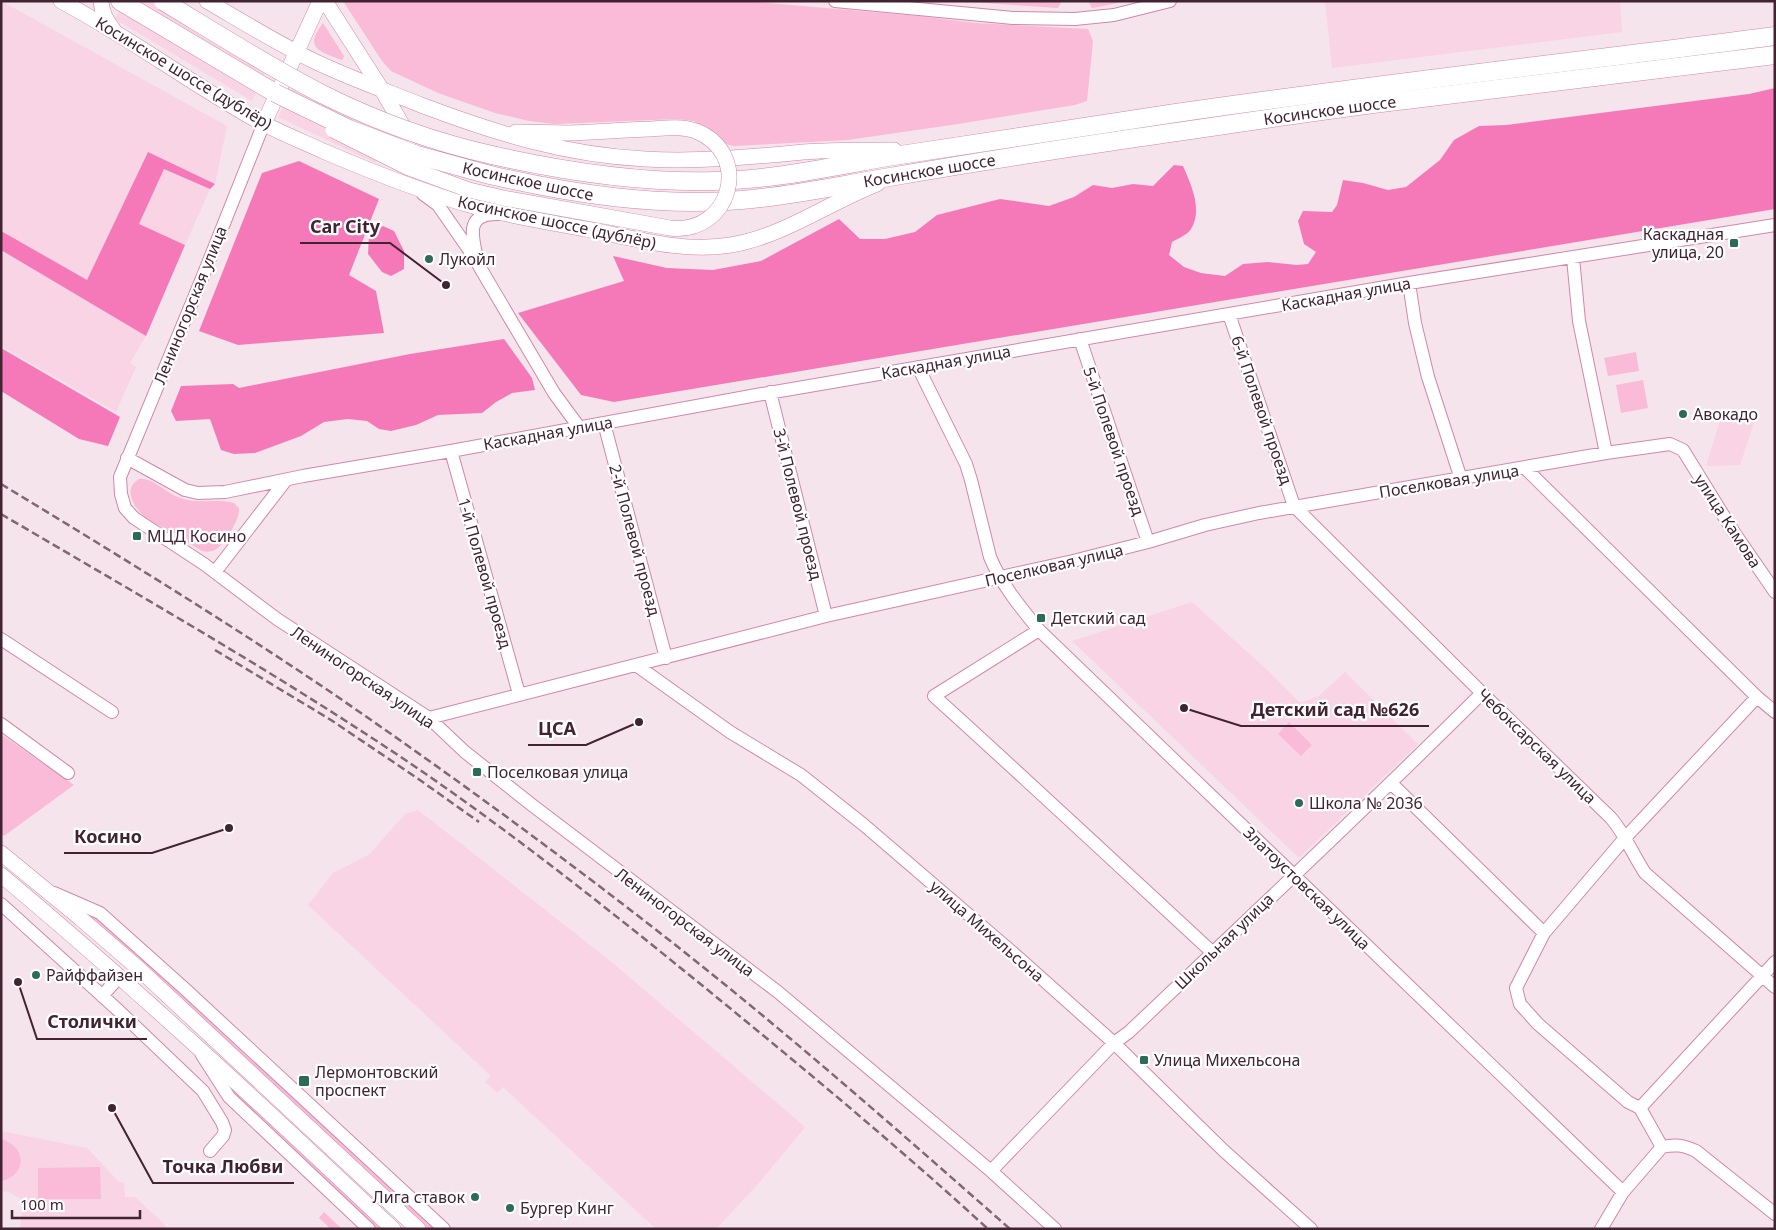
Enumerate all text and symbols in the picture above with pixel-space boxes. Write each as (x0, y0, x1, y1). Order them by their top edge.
street label: Косинское шоссе (дублёр) (92, 11, 277, 135)
street label: Косинское шоссе (1262, 90, 1398, 130)
street label: Косинское шоссе (861, 149, 997, 192)
street label: Косинское шоссе (460, 156, 596, 206)
street label: Косинское шоссе (дублёр) (456, 190, 659, 254)
callout: Car City (300, 210, 390, 243)
text: Car City (310, 214, 381, 238)
street label: Лениногорская улица (148, 223, 232, 387)
place label: Каскадная улица, 20 (1643, 223, 1724, 263)
marker: Каскадная улица, 20 (1728, 237, 1740, 249)
place label: Лукойл (439, 248, 495, 270)
marker: Лукойл (423, 253, 435, 265)
street label: Каскадная улица (1280, 272, 1412, 316)
street label: 6-й Полевой проезд (1226, 333, 1298, 487)
street label: Каскадная улица (880, 340, 1012, 384)
street label: 5-й Полевой проезд (1078, 364, 1150, 518)
place label: Авокадо (1693, 403, 1758, 425)
marker: Авокадо (1677, 408, 1689, 420)
street label: Каскадная улица (482, 411, 614, 455)
street label: 3-й Полевой проезд (768, 426, 828, 582)
street label: Поселковая улица (1377, 459, 1521, 503)
street label: 2-й Полевой проезд (604, 462, 666, 618)
street label: улица Камова (1689, 470, 1767, 572)
street label: 1-й Полевой проезд (453, 495, 517, 651)
place label: МЦД Косино (147, 525, 246, 547)
marker: МЦД Косино (131, 530, 143, 542)
street label: Поселковая улица (983, 538, 1125, 592)
place label: Детский сад (1051, 607, 1146, 629)
marker: Детский сад (1035, 612, 1047, 624)
street label: Лениногорская улица (287, 621, 439, 733)
street label: Чебоксарская улица (1473, 684, 1601, 808)
callout: Детский сад №626 (1241, 693, 1429, 726)
text: Детский сад №626 (1251, 697, 1419, 721)
callout: ЦСА (528, 712, 586, 745)
text: ЦСА (538, 716, 577, 740)
place label: Поселковая улица (487, 761, 629, 783)
marker: Поселковая улица (471, 766, 483, 778)
place label: Школа № 2036 (1309, 792, 1423, 814)
marker: Школа № 2036 (1293, 797, 1305, 809)
callout: Косино (64, 820, 152, 853)
street label: Златоустовская улица (1239, 821, 1375, 955)
text: Косино (74, 824, 142, 848)
street label: Лениногорская улица (611, 862, 759, 982)
street label: улица Михельсона (925, 875, 1049, 987)
street label: Школьная улица (1170, 888, 1278, 994)
place label: Райффайзен (46, 964, 143, 986)
marker: Райффайзен (30, 969, 42, 981)
callout: Столички (37, 1006, 147, 1039)
text: Столички (47, 1009, 137, 1033)
place label: Улица Михельсона (1154, 1049, 1300, 1071)
marker: Улица Михельсона (1138, 1054, 1150, 1066)
place label: Лермонтовский проспект (315, 1061, 438, 1101)
marker: Лермонтовский проспект (297, 1074, 311, 1088)
callout: Точка Любви (153, 1150, 294, 1183)
text: Точка Любви (163, 1154, 283, 1178)
place label: Лига ставок (373, 1186, 465, 1208)
scale bar (12, 1188, 140, 1220)
marker: Лига ставок (469, 1191, 481, 1203)
text: 100 m (20, 1194, 64, 1214)
place label: Бургер Кинг (520, 1197, 614, 1219)
marker: Бургер Кинг (504, 1202, 516, 1214)

